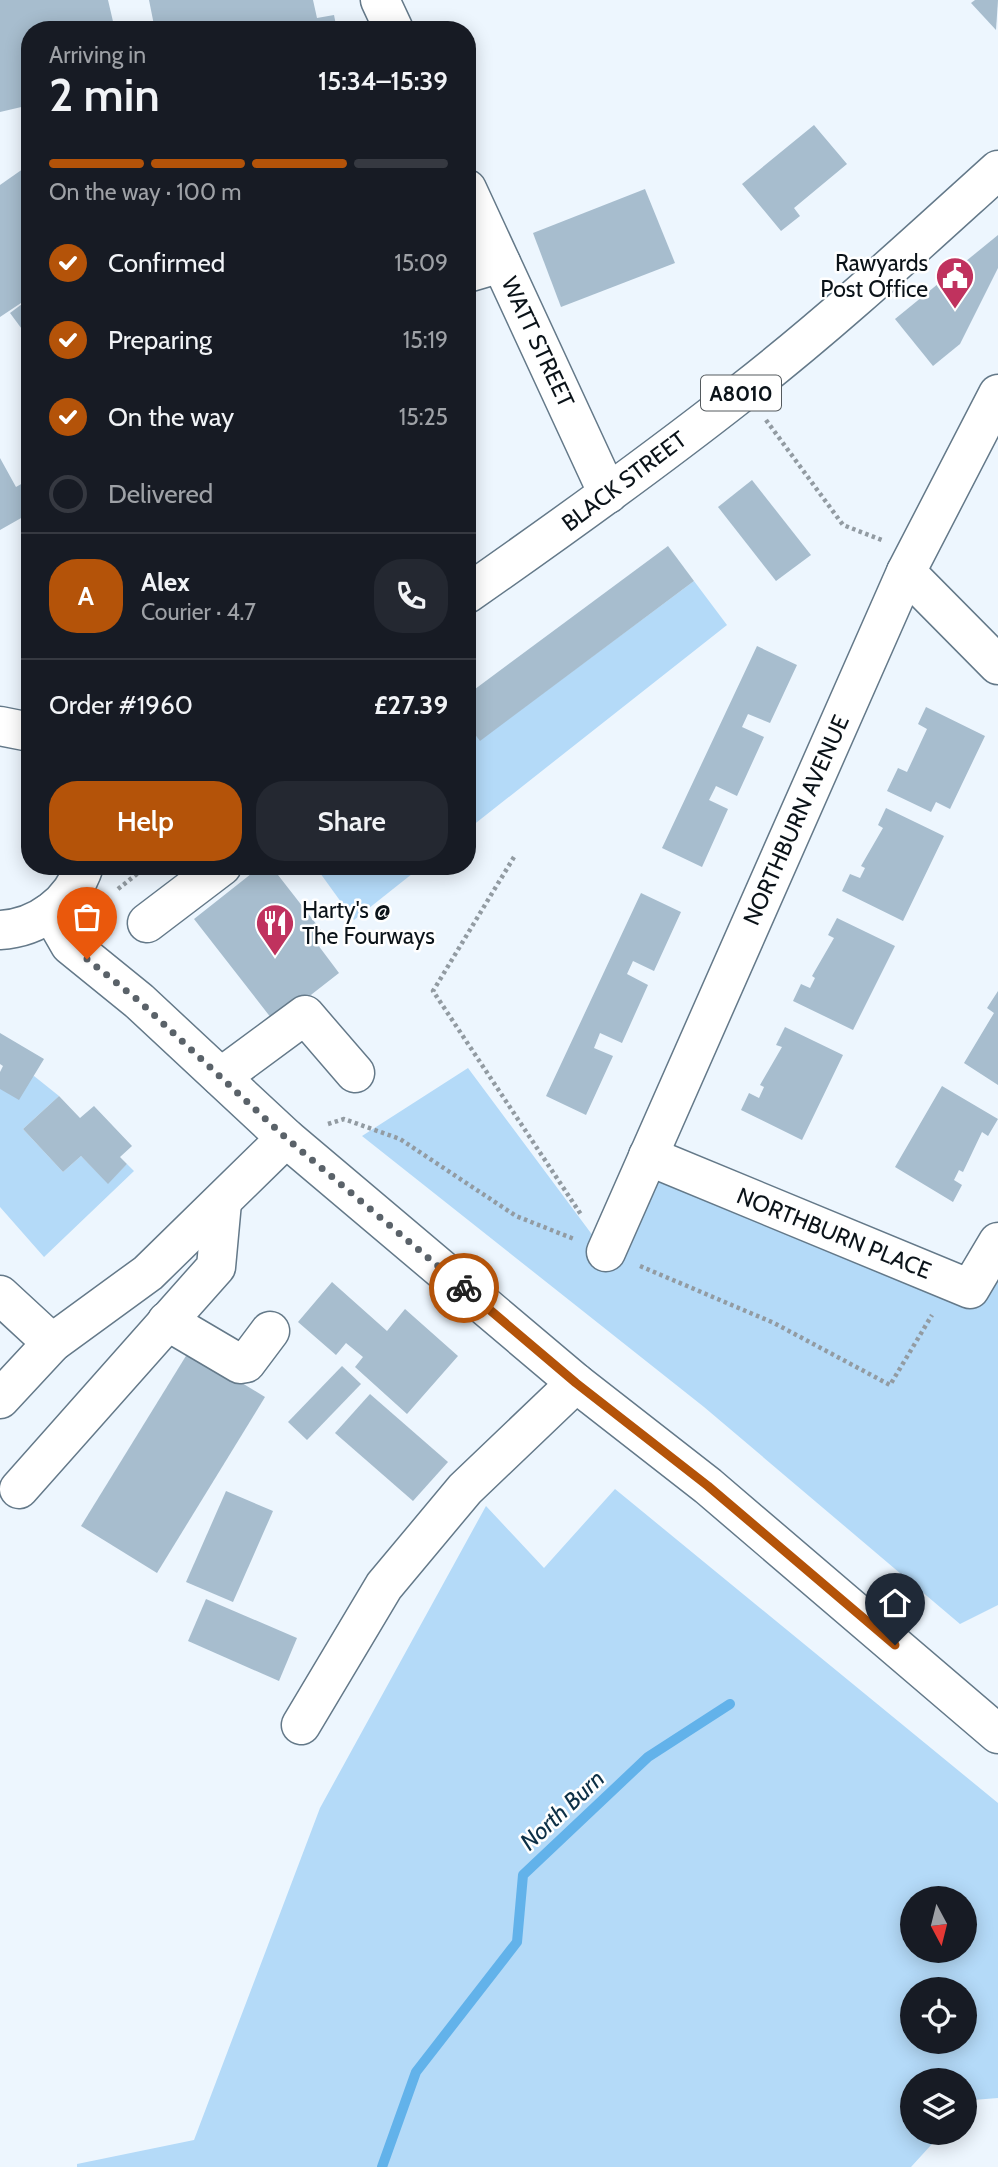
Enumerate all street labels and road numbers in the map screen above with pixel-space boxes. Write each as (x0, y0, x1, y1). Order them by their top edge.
street label: WATT STREET (496, 272, 580, 412)
road number: A8010 (701, 376, 781, 410)
street label: BLACK STREET (556, 425, 692, 537)
street label: NORTHBURN AVENUE (737, 711, 855, 929)
street label: NORTHBURN PLACE (733, 1181, 935, 1285)

